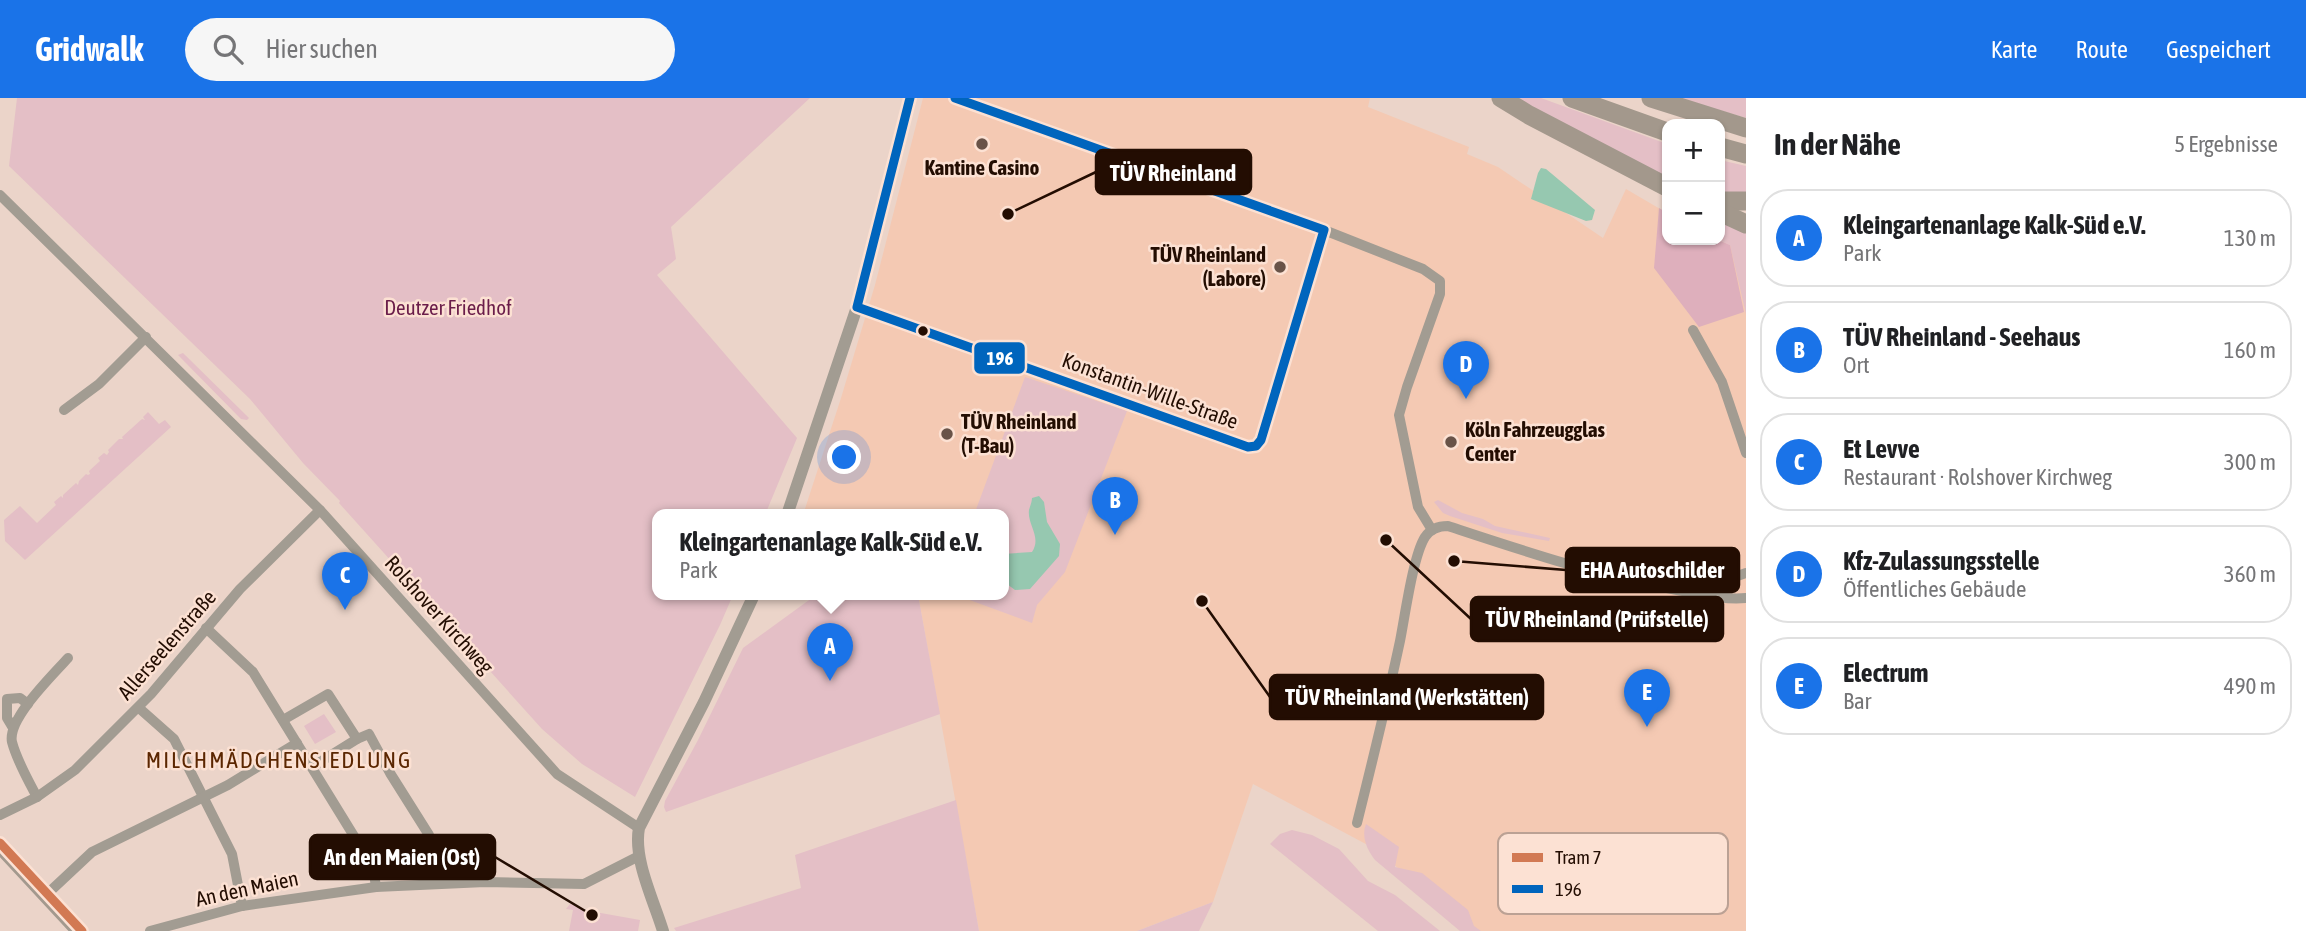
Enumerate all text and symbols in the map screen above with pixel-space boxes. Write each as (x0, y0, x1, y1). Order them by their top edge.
search box (185, 18, 675, 81)
text: Gridwalk (35, 30, 143, 68)
icon: search (209, 30, 247, 68)
text: Hier suchen (265, 34, 378, 64)
text: Karte (1991, 36, 2037, 63)
text: Route (2075, 36, 2128, 63)
text: Gespeichert (2166, 36, 2271, 63)
map controls (1662, 119, 1725, 245)
button: + (1662, 119, 1725, 182)
text: In der Nähe (1774, 127, 1901, 161)
text: 5 Ergebnisse (2174, 131, 2278, 157)
marker: Kantine Casino (974, 136, 990, 152)
callout: TÜV Rheinland (1096, 150, 1251, 194)
place label: Kantine Casino (925, 155, 1040, 179)
text: TÜV Rheinland (1110, 160, 1236, 186)
button: − (1662, 182, 1725, 245)
text: Kleingartenanlage Kalk-Süd e.V. (1843, 210, 2146, 240)
text: A (1793, 225, 1805, 251)
text: 130 m (2224, 225, 2276, 251)
text: Park (1843, 240, 1881, 266)
place label: TÜV Rheinland (Labore) (1151, 242, 1266, 290)
marker: TÜV Rheinland (Labore) (1272, 259, 1288, 275)
park label: Deutzer Friedhof (384, 295, 512, 319)
text: TÜV Rheinland - Seehaus (1843, 322, 2080, 352)
unlabelled marker (916, 324, 930, 338)
text: B (1794, 337, 1804, 363)
text: 160 m (2224, 337, 2276, 363)
line badge: 196 (973, 341, 1026, 375)
pin: D (1443, 341, 1489, 399)
text: 196 (987, 347, 1013, 369)
street label: Konstantin-Wille-Straße (1059, 347, 1241, 433)
text: Ort (1843, 352, 1870, 378)
place label: TÜV Rheinland (T-Bau) (961, 409, 1077, 457)
place label: Köln Fahrzeugglas Center (1465, 417, 1606, 465)
marker: TÜV Rheinland (T-Bau) (939, 426, 955, 442)
marker: Köln Fahrzeugglas Center (1443, 434, 1459, 450)
text: Et Levve (1843, 434, 1920, 464)
your location (827, 440, 861, 474)
text: C (1794, 449, 1804, 475)
text: 300 m (2224, 449, 2276, 475)
text: Restaurant · Rolshover Kirchweg (1843, 464, 2112, 490)
pin: B (1092, 477, 1138, 535)
popup (652, 509, 1009, 600)
text: Kleingartenanlage Kalk-Süd e.V. (679, 527, 982, 557)
text: Kfz-Zulassungsstelle (1843, 546, 2039, 576)
callout: EHA Autoschilder (1566, 548, 1739, 592)
street label: Rolshover Kirchweg (381, 550, 499, 678)
pin: C (322, 552, 368, 610)
text: Park (679, 557, 718, 583)
text: EHA Autoschilder (1580, 557, 1725, 583)
text: D (1793, 561, 1805, 587)
text: 360 m (2224, 561, 2276, 587)
text: Öffentliches Gebäude (1843, 576, 2027, 602)
street label: Allerseelenstraße (112, 585, 220, 704)
callout: TÜV Rheinland (Prüfstelle) (1471, 597, 1723, 641)
text: TÜV Rheinland (Prüfstelle) (1485, 606, 1709, 632)
pin: A (807, 623, 853, 681)
text: Electrum (1843, 658, 1928, 688)
pin: E (1624, 669, 1670, 727)
text: E (1794, 673, 1804, 699)
text: 490 m (2224, 673, 2276, 699)
callout: TÜV Rheinland (Werkstätten) (1270, 675, 1543, 719)
text: TÜV Rheinland (Werkstätten) (1285, 684, 1529, 710)
text: Bar (1843, 688, 1871, 714)
district label: MILCHMÄDCHENSIEDLUNG (146, 747, 412, 773)
legend (1498, 833, 1728, 914)
callout: An den Maien (Ost) (310, 835, 495, 879)
text: An den Maien (Ost) (323, 844, 480, 870)
text: Tram 7 (1555, 846, 1601, 868)
street label: An den Maien (193, 865, 300, 911)
text: 196 (1555, 878, 1582, 900)

